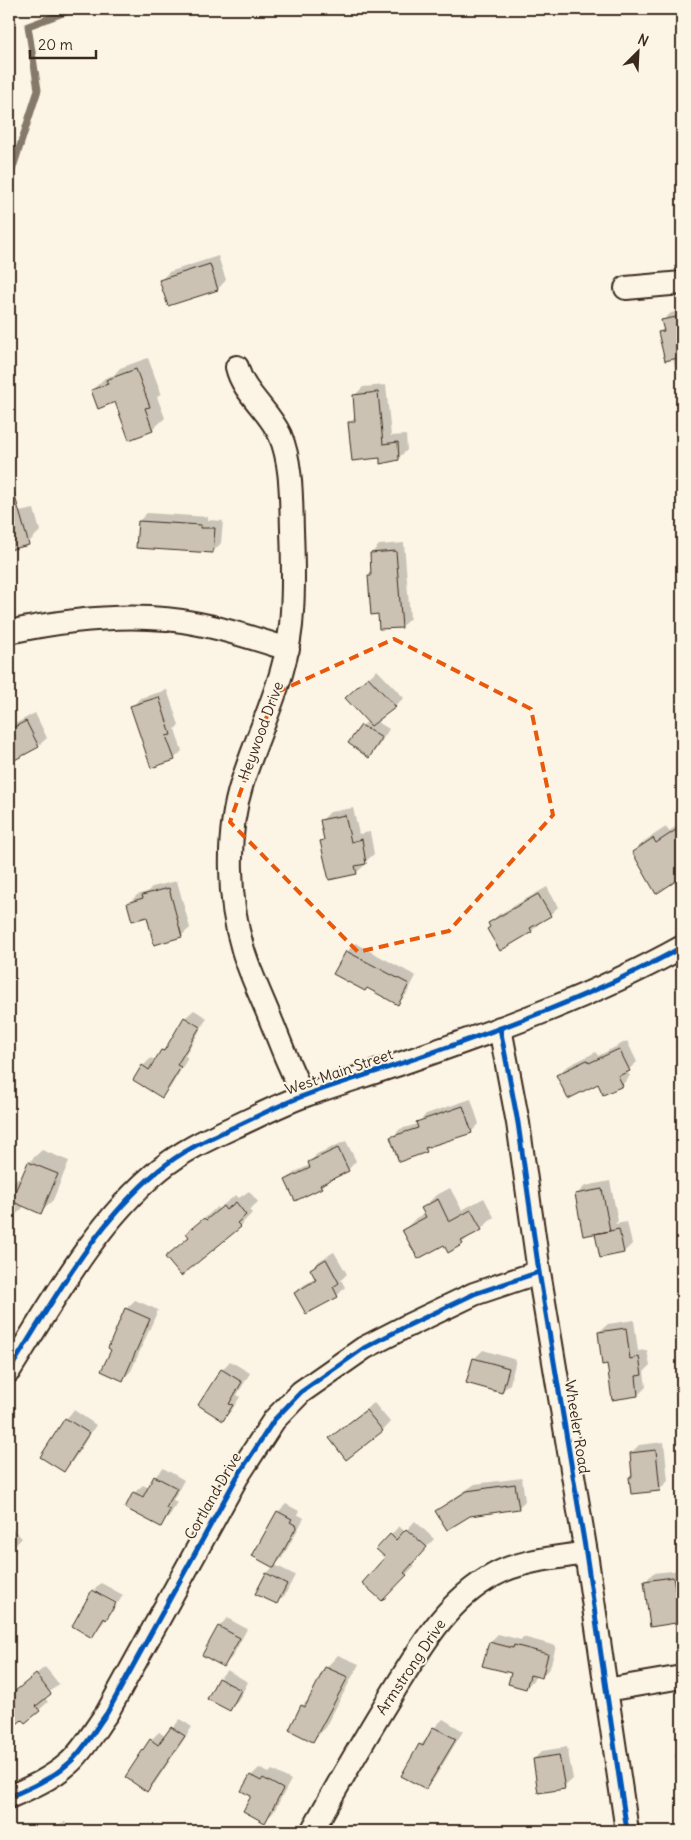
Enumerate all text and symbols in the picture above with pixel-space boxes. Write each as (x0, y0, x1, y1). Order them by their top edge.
scale bar (30, 28, 96, 60)
north arrow (614, 28, 664, 78)
text: N (635, 30, 651, 50)
text: 20 m (38, 35, 73, 54)
street label: Heywood Drive (234, 679, 287, 783)
street label: West Main Street (282, 1044, 395, 1099)
street label: Wheeler Road (561, 1379, 594, 1475)
street label: Cortland Drive (180, 1449, 245, 1543)
street label: Armstrong Drive (372, 1615, 450, 1718)

